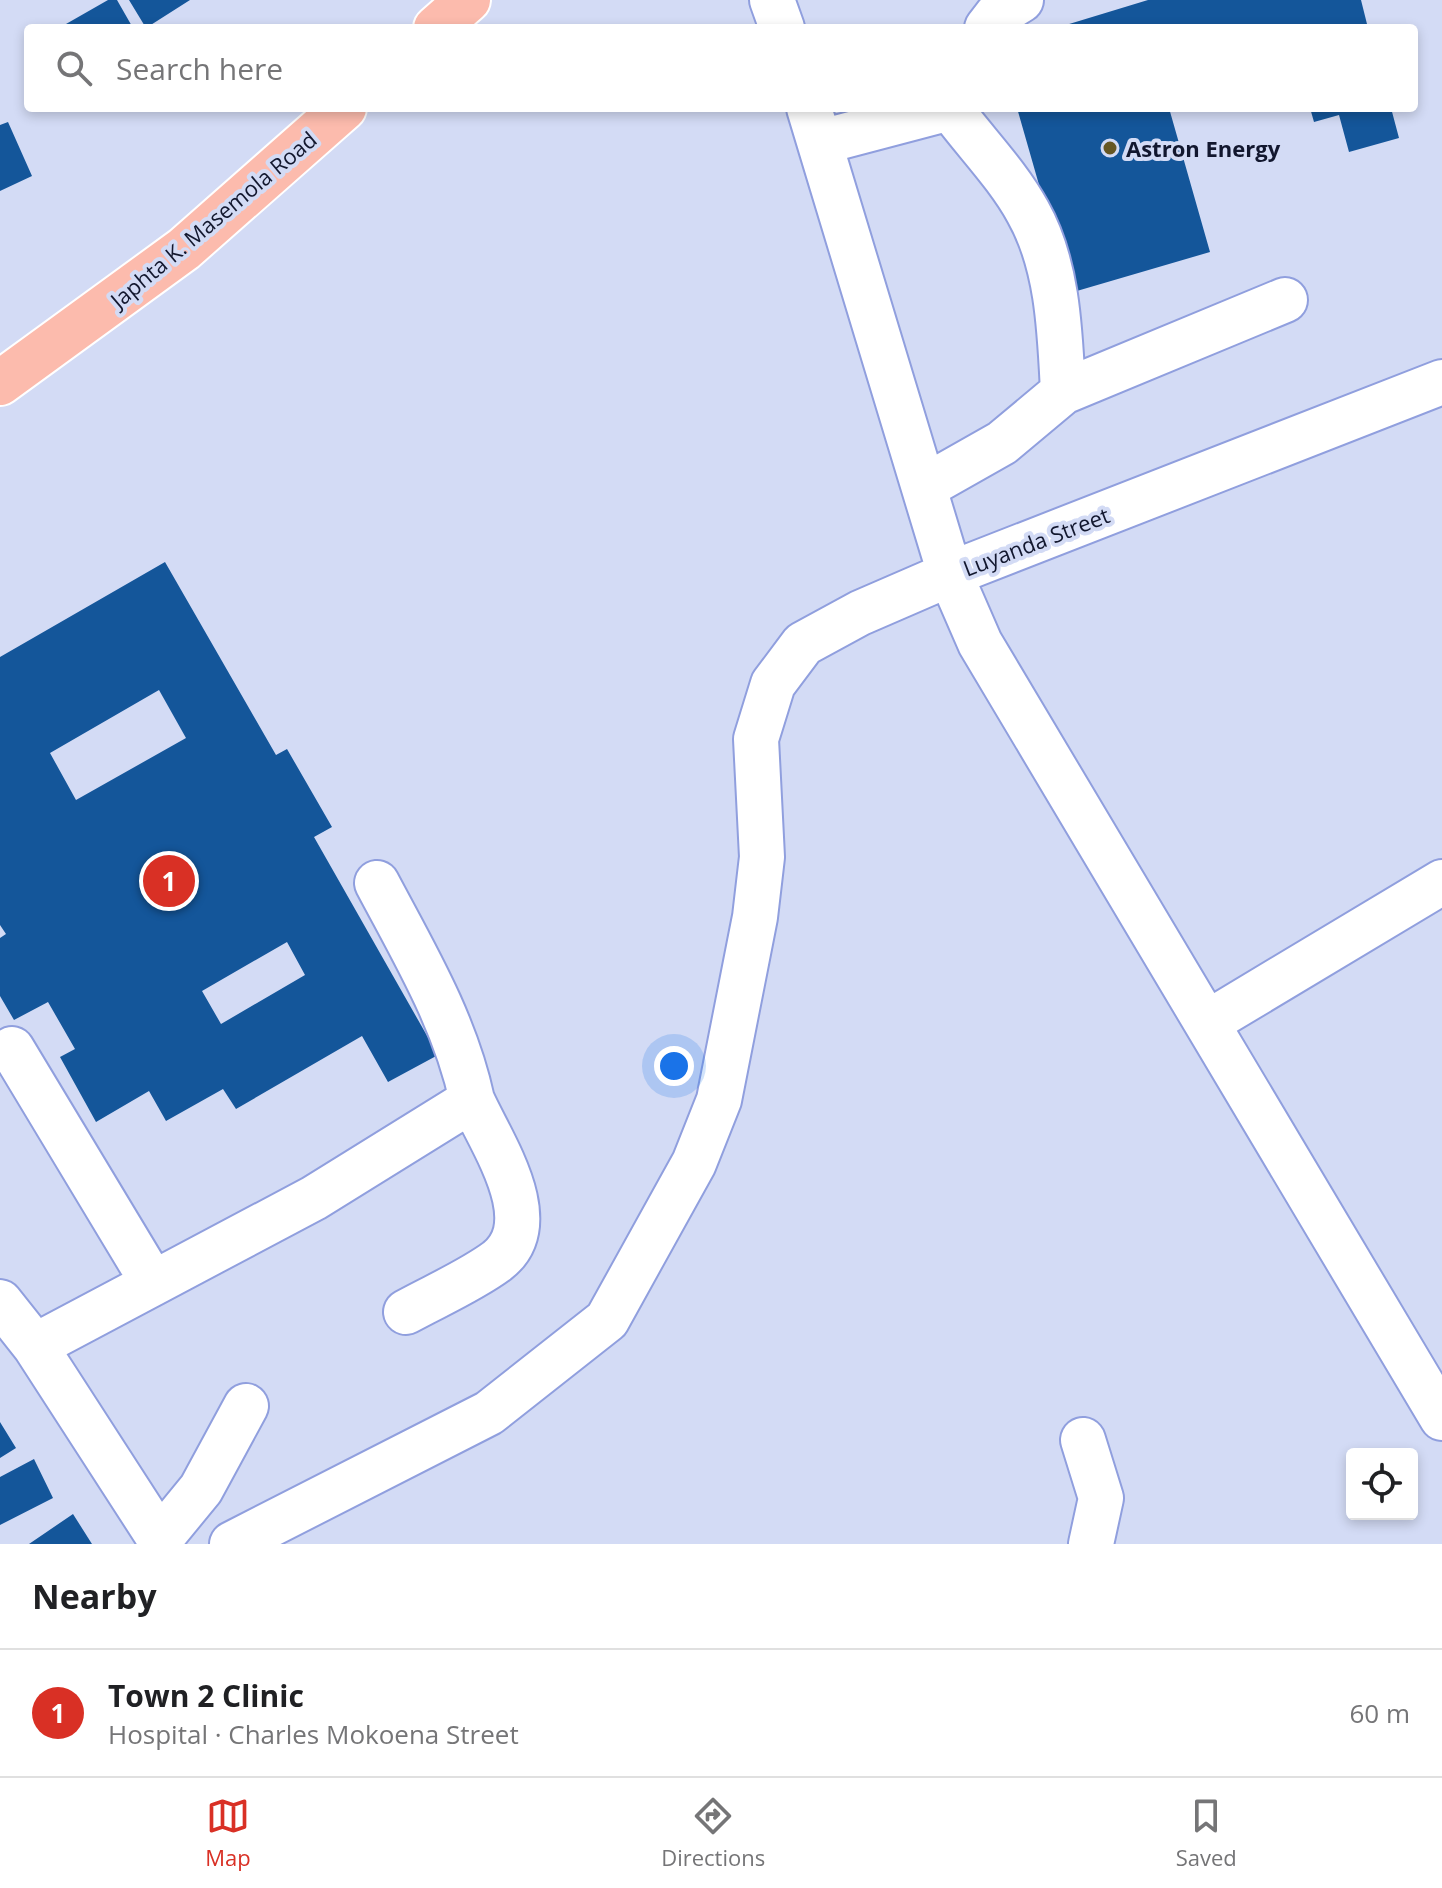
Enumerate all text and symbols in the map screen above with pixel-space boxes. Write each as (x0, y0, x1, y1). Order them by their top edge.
search box (24, 24, 1418, 112)
icon: search (52, 46, 96, 90)
text: Search here (116, 48, 283, 89)
street label: Japhta K. Masemola Road (102, 124, 322, 315)
place label: Astron Energy (1126, 133, 1281, 163)
marker: Astron Energy (1101, 139, 1119, 157)
street label: Luyanda Street (958, 499, 1114, 583)
pin: 1 (143, 851, 195, 911)
your location (654, 1046, 694, 1086)
map controls (1346, 1448, 1418, 1520)
button: locate (1346, 1448, 1418, 1520)
text: Nearby (32, 1573, 157, 1619)
text: Town 2 Clinic (108, 1675, 304, 1716)
text: 1 (51, 1695, 65, 1731)
text: 60 m (1349, 1695, 1410, 1731)
text: Hospital · Charles Mokoena Street (108, 1716, 519, 1752)
tab: Map (205, 1794, 251, 1872)
tab: Directions (661, 1794, 765, 1872)
tab: Saved (1176, 1794, 1237, 1872)

